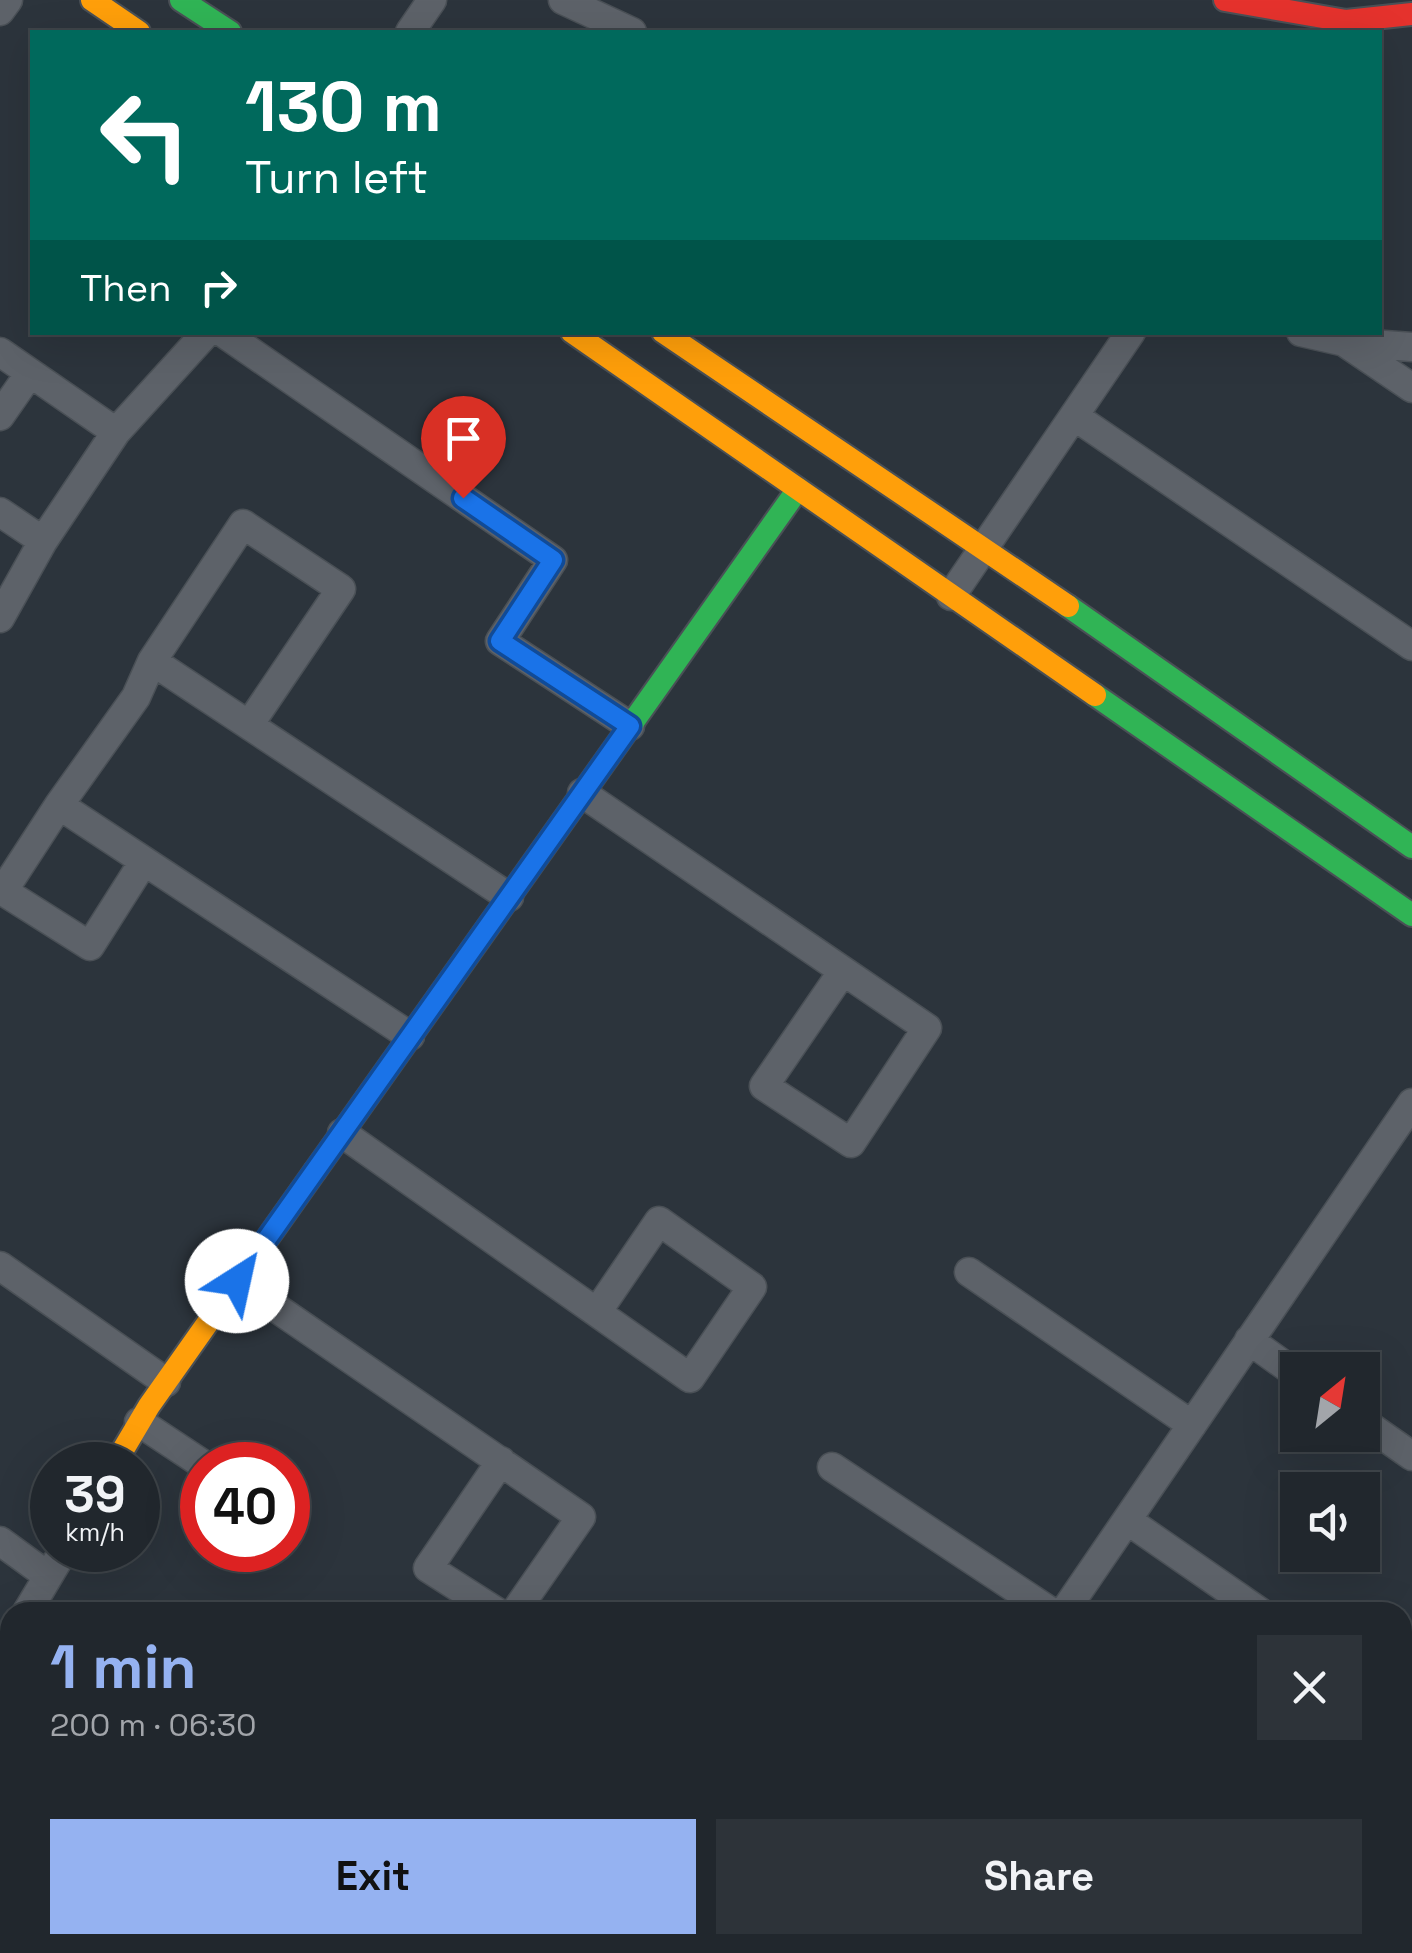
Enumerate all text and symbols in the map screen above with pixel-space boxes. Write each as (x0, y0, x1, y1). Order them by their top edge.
text: 130 m (245, 62, 442, 151)
icon: left (80, 70, 210, 200)
text: Turn left (245, 149, 428, 206)
icon: right (191, 260, 246, 315)
text: Then (80, 264, 171, 312)
pin (421, 396, 506, 499)
icon: arrive (436, 411, 491, 466)
position arrow (185, 1229, 289, 1333)
north arrow (1280, 1352, 1380, 1452)
map controls (1280, 1352, 1380, 1572)
speed limit sign: 40 (180, 1442, 310, 1572)
text: 39 (64, 1463, 126, 1527)
button: sound (1280, 1472, 1380, 1572)
text: km/h (65, 1516, 125, 1548)
text: 1 min (50, 1629, 197, 1706)
button: close (1257, 1635, 1362, 1740)
text: 200 m · 06:30 (50, 1705, 257, 1745)
button: Exit (50, 1819, 696, 1934)
button: Share (716, 1819, 1362, 1934)

